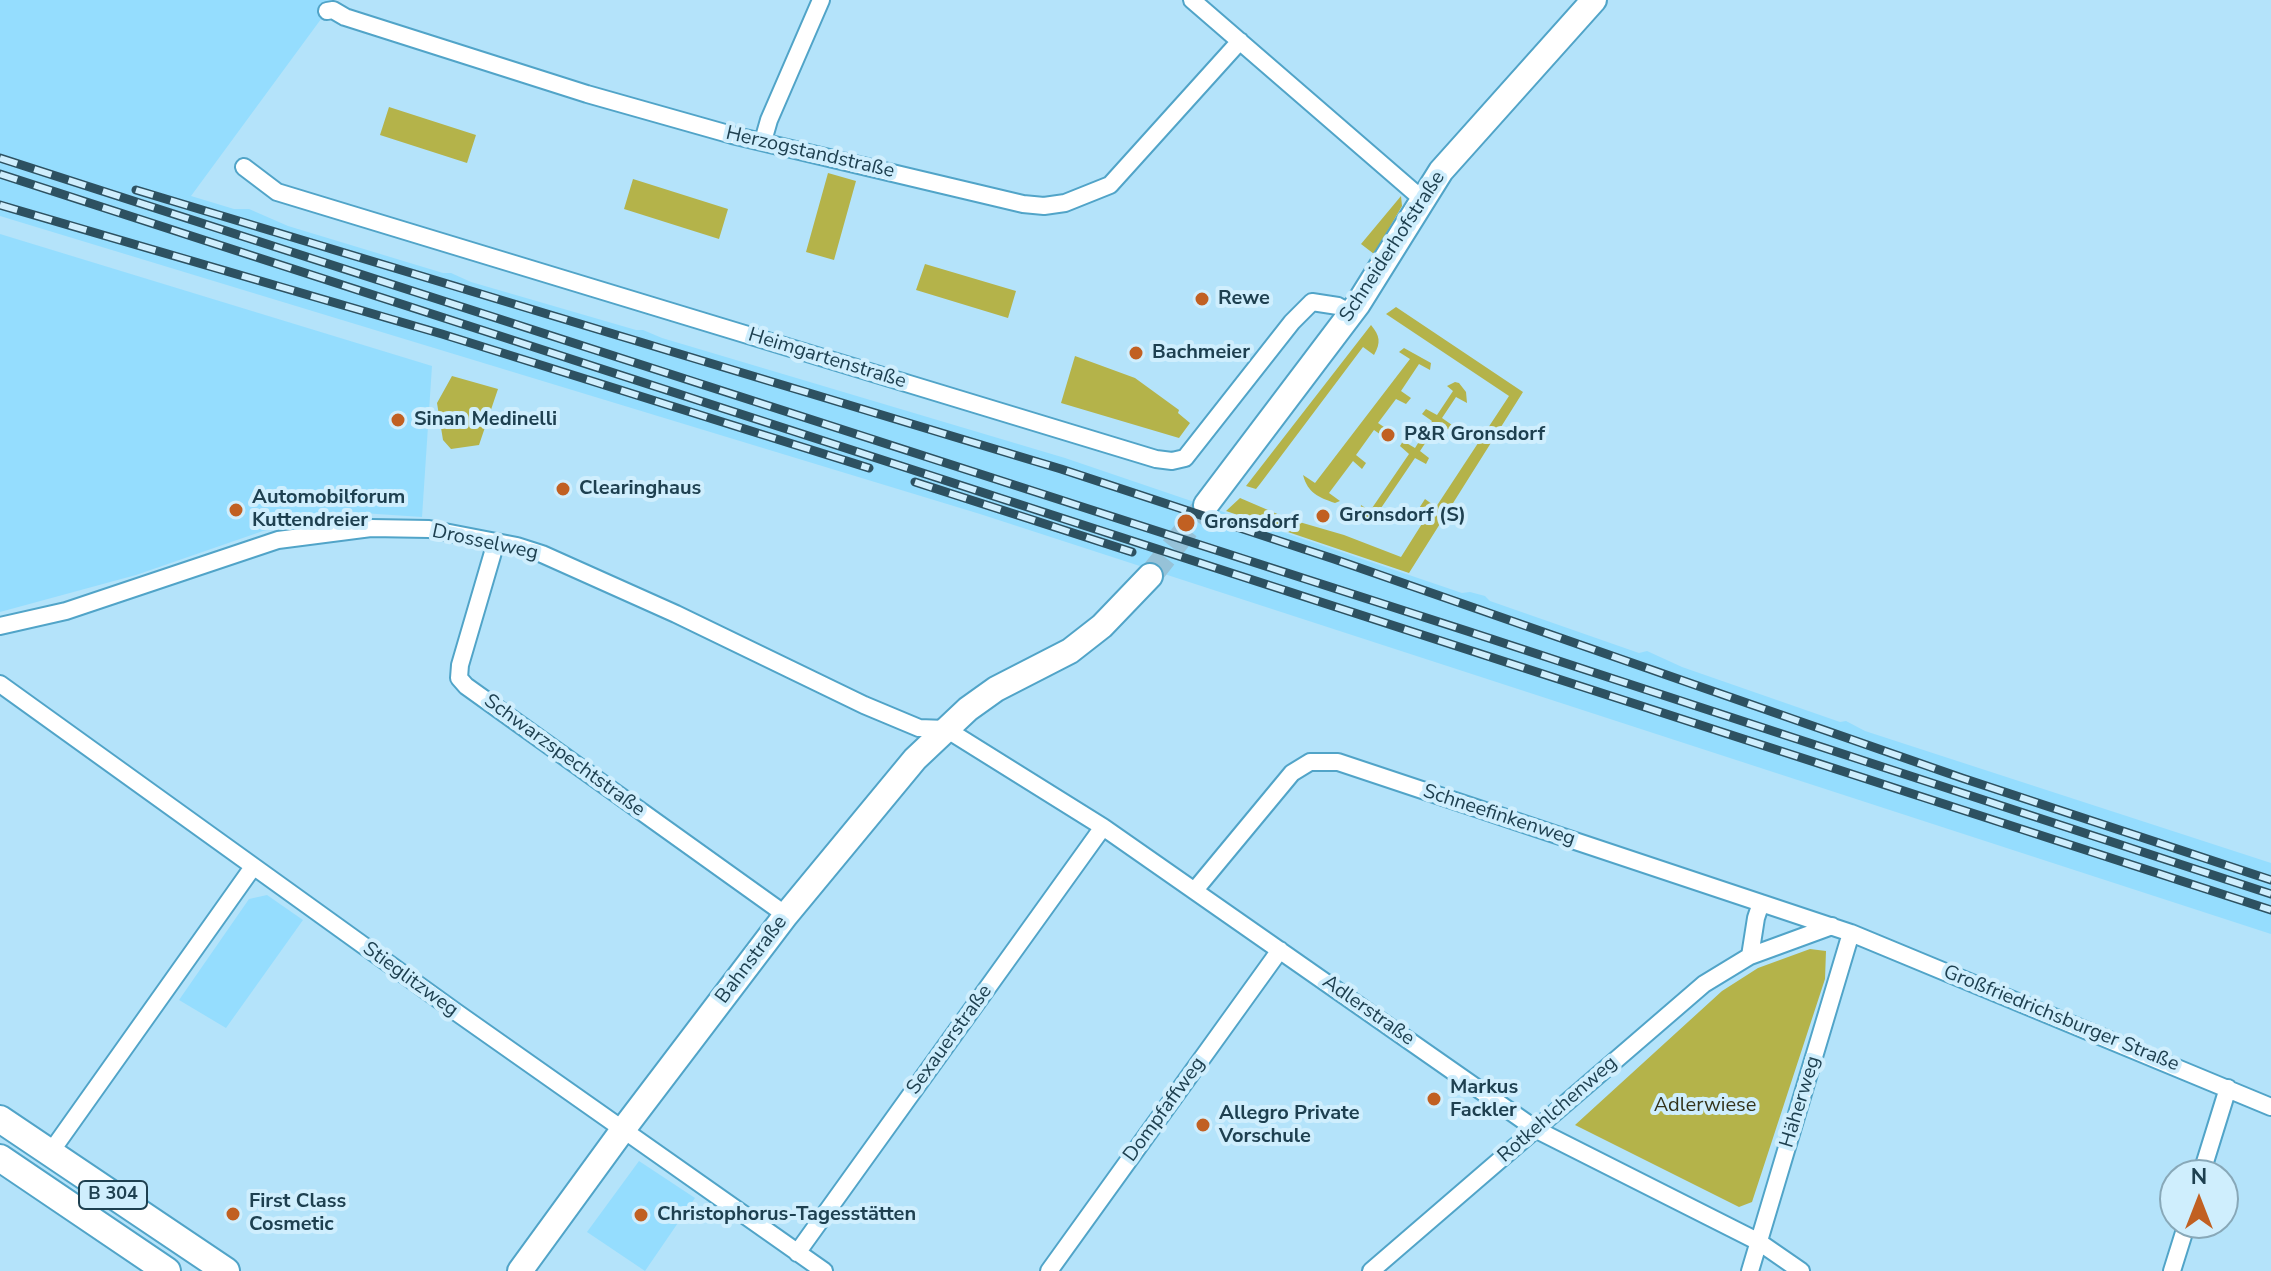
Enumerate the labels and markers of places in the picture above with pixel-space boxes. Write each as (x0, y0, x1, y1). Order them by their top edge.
place label: Rewe (1218, 287, 1270, 311)
marker: Rewe (1193, 290, 1211, 308)
place label: Bachmeier (1152, 341, 1250, 365)
marker: Bachmeier (1127, 344, 1145, 362)
place label: Sinan Medinelli (414, 408, 557, 432)
marker: Sinan Medinelli (389, 411, 407, 429)
place label: P&R Gronsdorf (1404, 423, 1545, 447)
marker: P&R Gronsdorf (1379, 426, 1397, 444)
place label: Clearinghaus (579, 477, 701, 501)
marker: Clearinghaus (554, 480, 572, 498)
place label: Automobilforum Kuttendreier (252, 486, 405, 533)
marker: Automobilforum Kuttendreier (227, 501, 245, 519)
place label: Gronsdorf (S) (1339, 504, 1466, 528)
marker: Gronsdorf (S) (1314, 507, 1332, 525)
place label: Gronsdorf (1204, 511, 1299, 535)
marker: Gronsdorf (1175, 512, 1197, 534)
place label: Markus Fackler (1450, 1076, 1518, 1123)
marker: Markus Fackler (1425, 1090, 1443, 1108)
place label: Allegro Private Vorschule (1219, 1102, 1360, 1149)
marker: Allegro Private Vorschule (1194, 1116, 1212, 1134)
place label: First Class Cosmetic (249, 1190, 346, 1237)
place label: Christophorus-Tagesstätten (657, 1203, 916, 1227)
marker: First Class Cosmetic (224, 1205, 242, 1223)
marker: Christophorus-Tagesstätten (632, 1206, 650, 1224)

